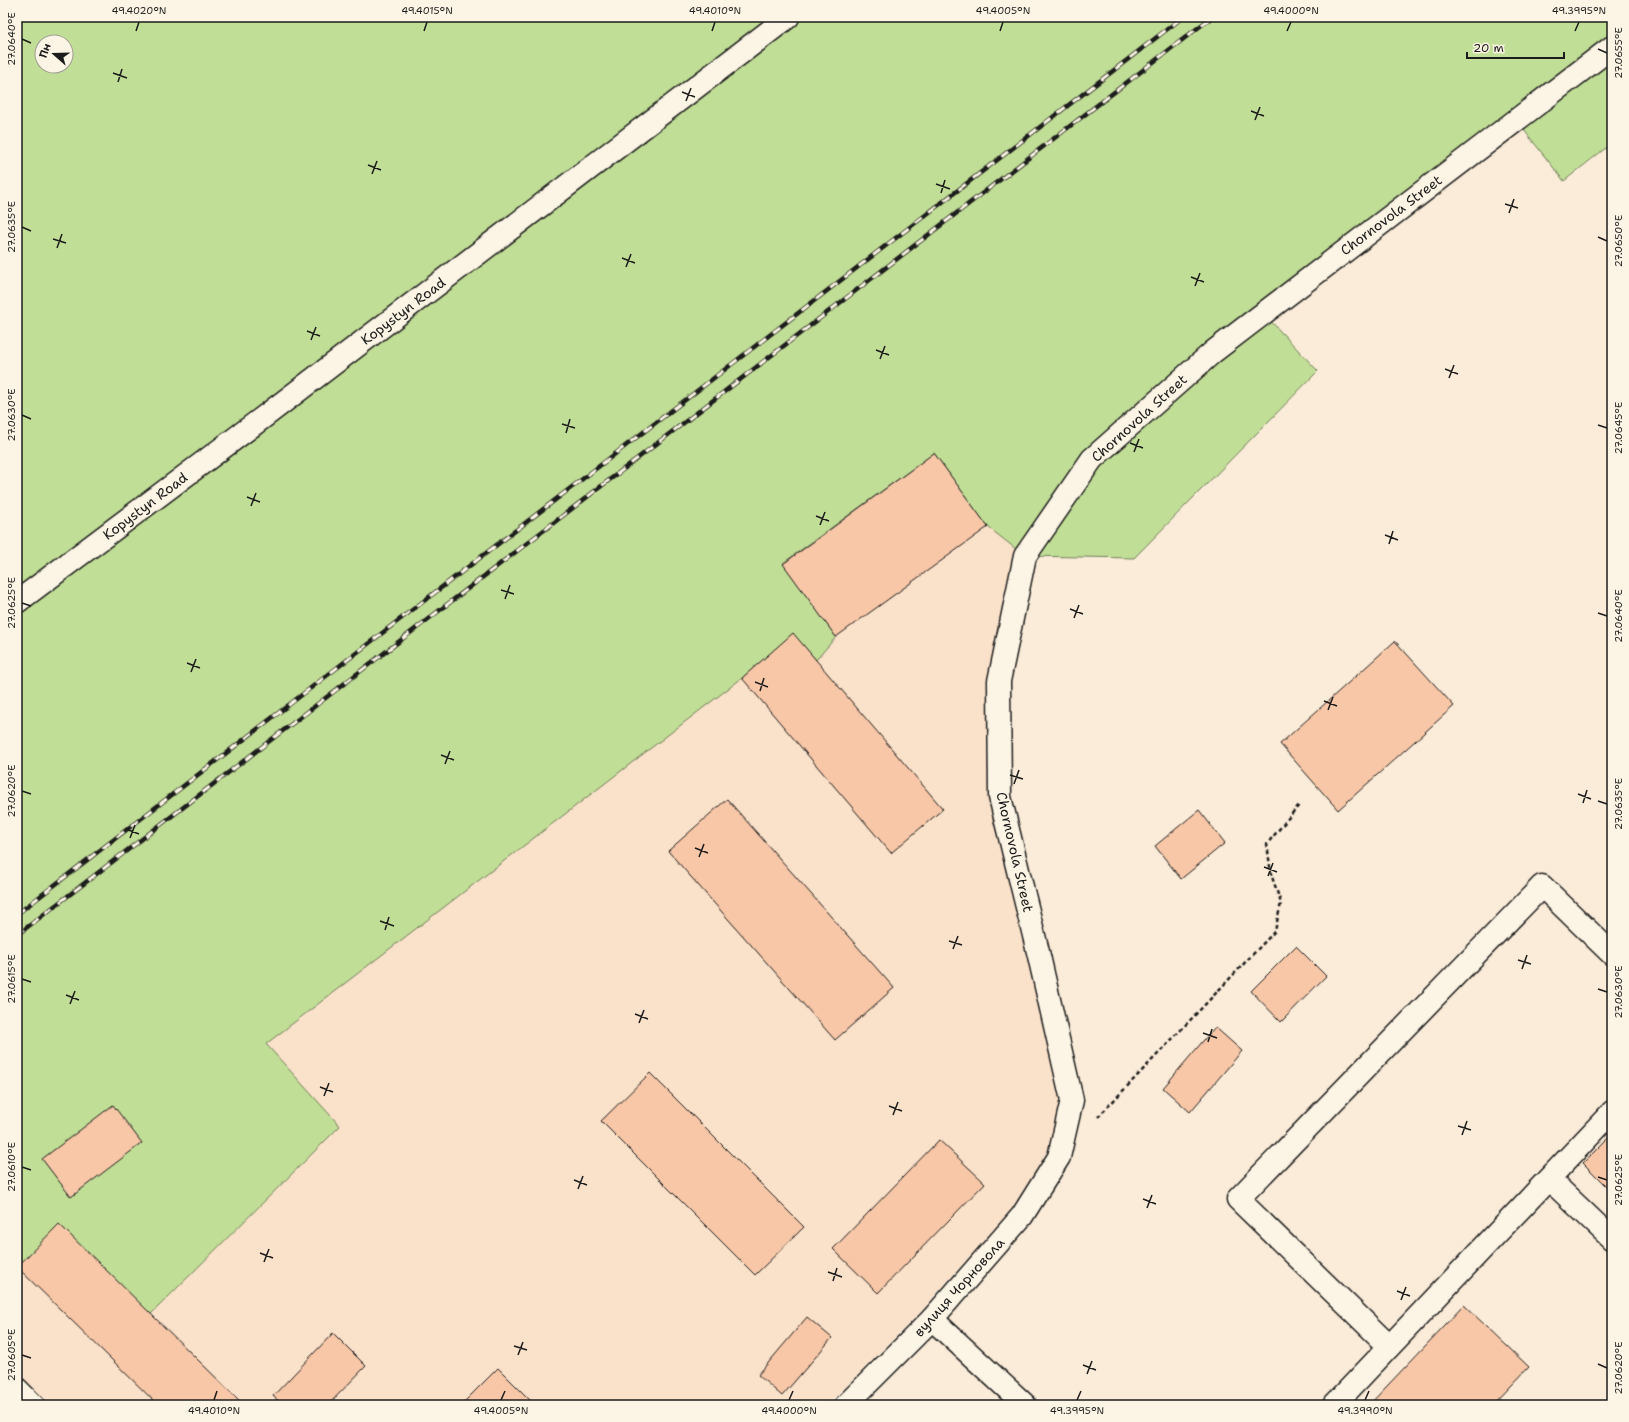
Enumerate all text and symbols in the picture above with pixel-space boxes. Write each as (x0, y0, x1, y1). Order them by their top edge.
text: 49.4020°N (112, 4, 166, 17)
text: 49.4015°N (401, 4, 453, 17)
text: 49.4010°N (689, 4, 741, 17)
text: 49.4005°N (976, 4, 1030, 17)
text: 49.4000°N (1263, 4, 1319, 17)
text: 49.3995°N (1552, 4, 1606, 17)
text: 27.0640°E (5, 12, 18, 66)
text: 27.0655°E (1612, 27, 1625, 79)
north arrow (34, 34, 74, 74)
scale bar (1467, 34, 1564, 60)
text: 20 m (1473, 40, 1504, 56)
text: Пн (36, 41, 55, 60)
street label: Chornovola Street (1337, 171, 1445, 259)
text: 27.0635°E (5, 201, 18, 253)
text: 27.0650°E (1612, 215, 1625, 267)
street label: Kopystyn Road (357, 273, 449, 349)
street label: Chornovola Street (1087, 370, 1191, 466)
text: 27.0630°E (5, 388, 18, 442)
text: 27.0645°E (1612, 402, 1625, 454)
street label: Kopystyn Road (99, 468, 191, 544)
text: 27.0625°E (5, 577, 18, 629)
text: 27.0640°E (1612, 589, 1625, 643)
text: 27.0620°E (5, 765, 18, 817)
text: 27.0635°E (1612, 778, 1625, 830)
street label: Chornovola Street (992, 790, 1038, 914)
text: 27.0615°E (5, 954, 18, 1004)
text: 27.0630°E (1612, 965, 1625, 1019)
text: 27.0610°E (5, 1142, 18, 1192)
text: 27.0625°E (1612, 1154, 1625, 1206)
street label: вулиця Чорновола (910, 1233, 1008, 1340)
text: 27.0605°E (5, 1329, 18, 1381)
text: 27.0620°E (1612, 1342, 1625, 1394)
text: 49.4010°N (188, 1404, 240, 1417)
text: 49.4005°N (474, 1404, 528, 1417)
text: 49.4000°N (761, 1404, 817, 1417)
text: 49.3995°N (1050, 1404, 1104, 1417)
text: 49.3990°N (1337, 1404, 1393, 1417)

